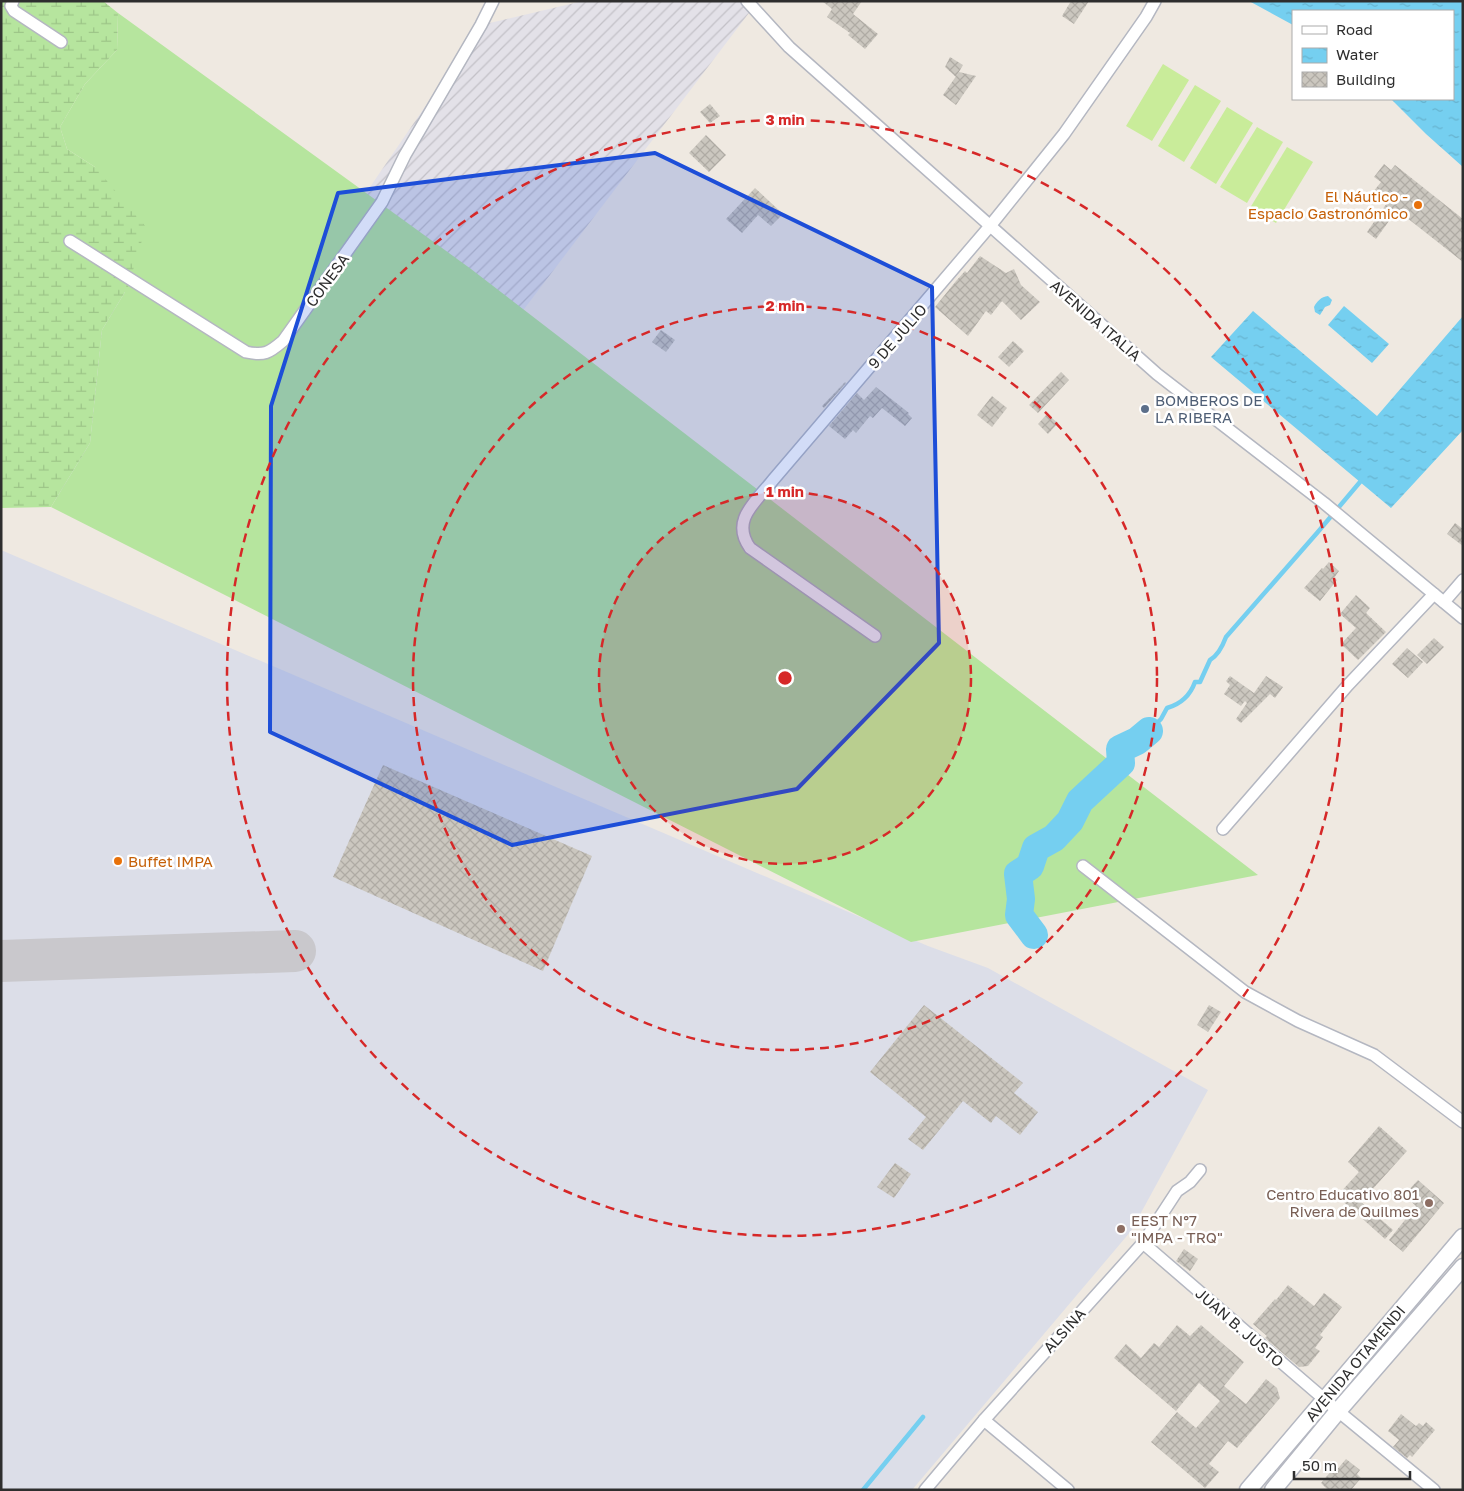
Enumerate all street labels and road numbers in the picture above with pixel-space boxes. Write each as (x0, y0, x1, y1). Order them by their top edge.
street label: CONESA (302, 250, 352, 310)
street label: AVENIDA ITALIA (1047, 276, 1145, 364)
street label: 9 DE JULIO (864, 300, 930, 372)
street label: JUAN B. JUSTO (1192, 1284, 1288, 1370)
street label: AVENIDA OTAMENDI (1301, 1301, 1409, 1425)
street label: ALSINA (1039, 1304, 1089, 1356)

